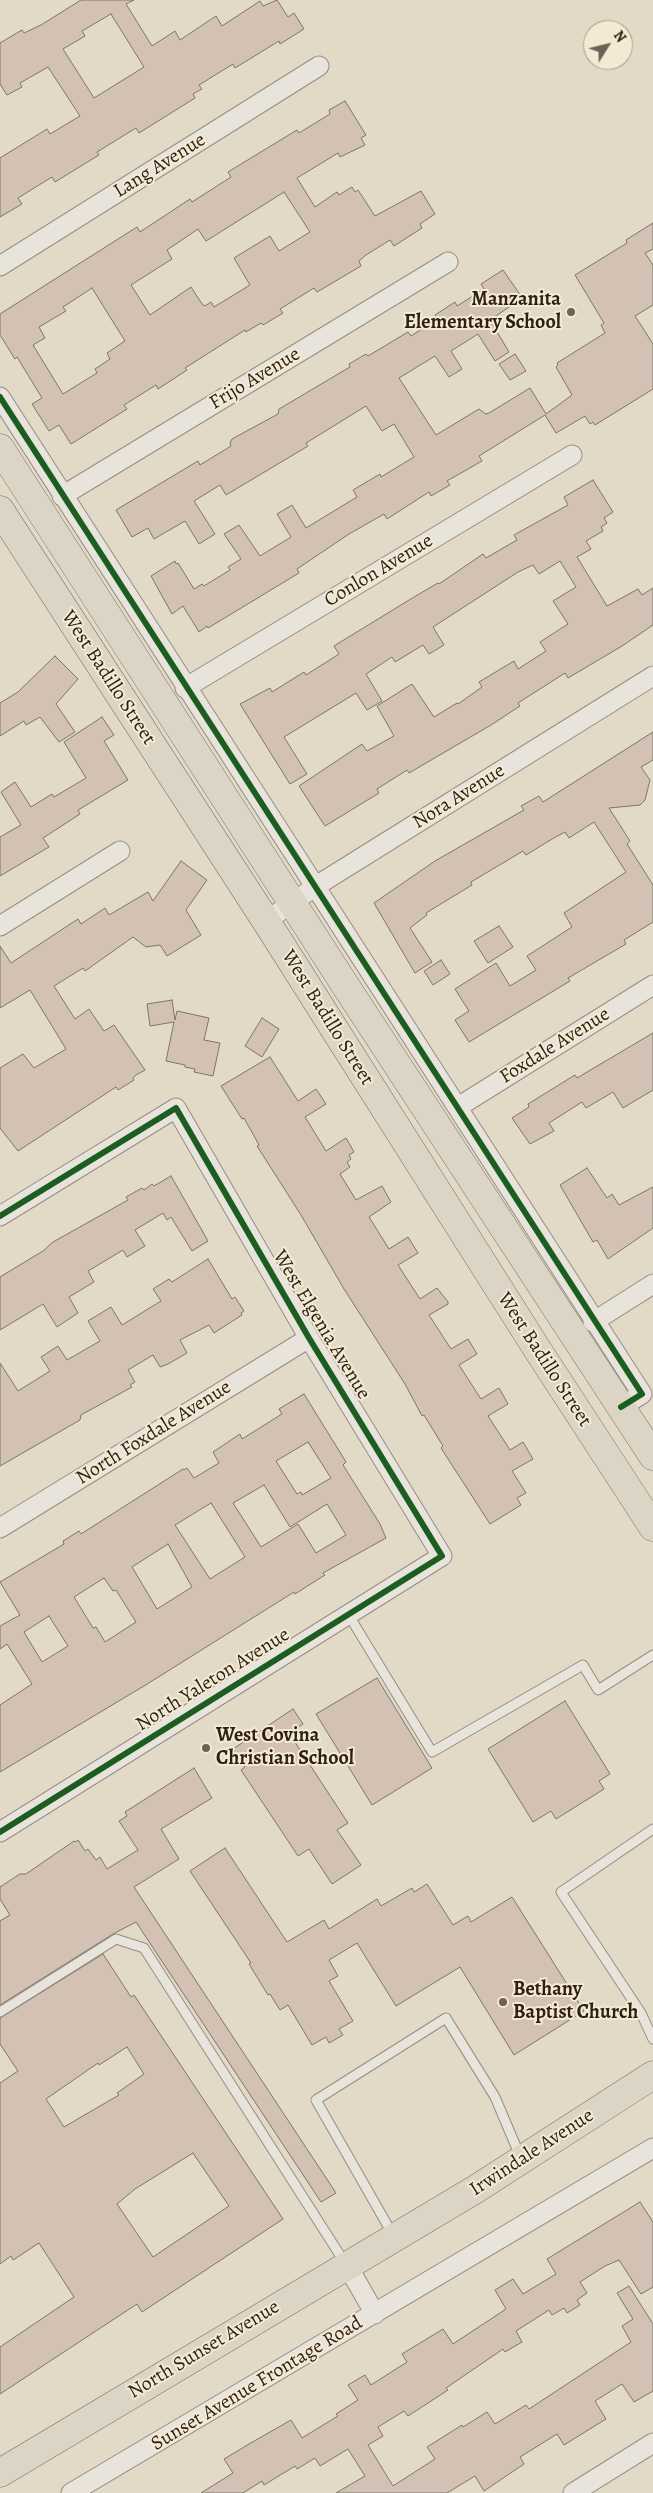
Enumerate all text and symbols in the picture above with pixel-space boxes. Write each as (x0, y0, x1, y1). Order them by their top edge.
north arrow (583, 20, 633, 70)
text: N (609, 27, 630, 46)
street label: Lang Avenue (110, 128, 210, 204)
place label: Manzanita Elementary School (404, 288, 561, 335)
marker: Manzanita Elementary School (565, 306, 577, 318)
street label: Frijo Avenue (205, 343, 305, 415)
street label: Conlon Avenue (320, 529, 438, 613)
street label: West Badillo Street (56, 606, 160, 750)
street label: Nora Avenue (408, 759, 510, 835)
street label: West Badillo Street (276, 946, 378, 1090)
street label: Foxdale Avenue (495, 1003, 615, 1089)
street label: West Elgenia Avenue (267, 1246, 375, 1404)
street label: West Badillo Street (492, 1288, 596, 1432)
street label: North Foxdale Avenue (72, 1376, 236, 1490)
street label: North Yaleton Avenue (132, 1623, 294, 1737)
place label: West Covina Christian School (216, 1724, 354, 1771)
marker: West Covina Christian School (200, 1742, 212, 1754)
place label: Bethany Baptist Church (513, 1978, 638, 2025)
marker: Bethany Baptist Church (497, 1996, 509, 2008)
street label: Irwindale Avenue (465, 2104, 599, 2202)
street label: North Sunset Avenue (124, 2295, 284, 2405)
street label: Sunset Avenue Frontage Road (147, 2311, 367, 2457)

